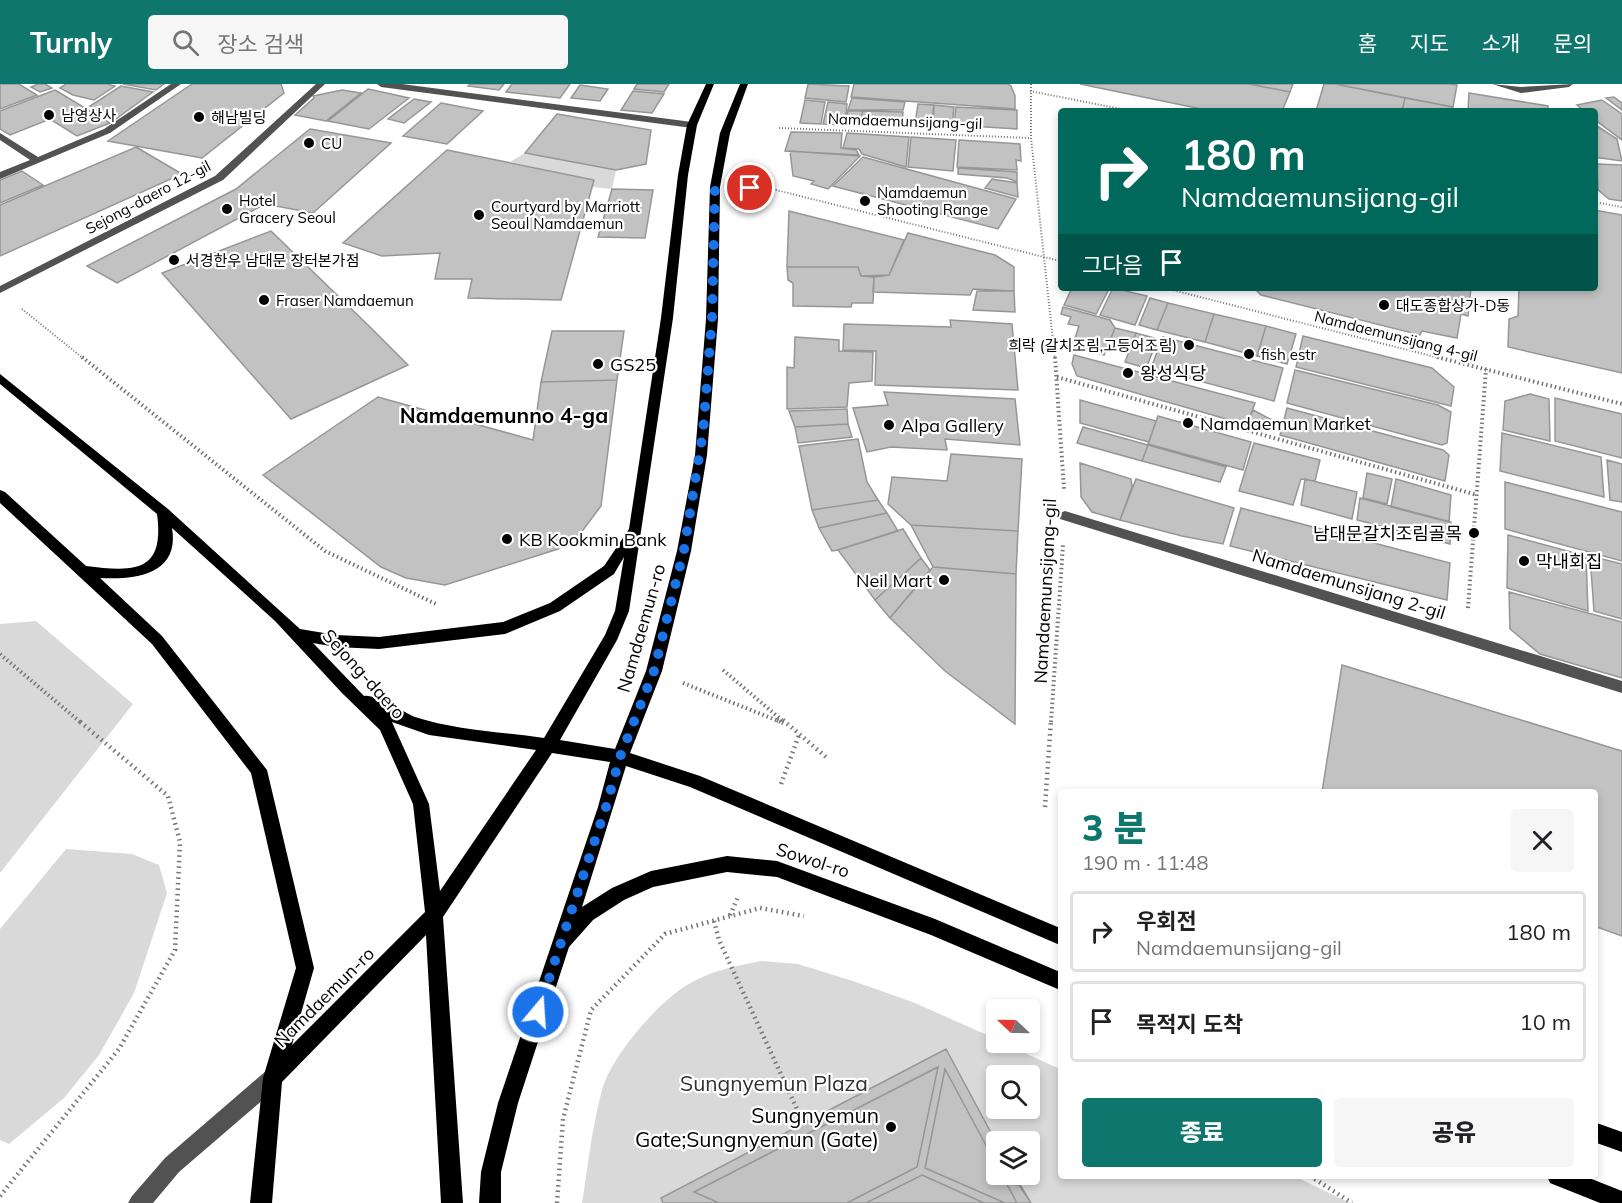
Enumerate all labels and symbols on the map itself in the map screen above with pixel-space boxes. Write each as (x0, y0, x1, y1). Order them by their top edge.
place label: 남영상사 (61, 106, 116, 125)
marker: 남영상사 (42, 108, 56, 122)
place label: 해남빌딩 (211, 108, 266, 127)
street label: Namdaemunsijang-gil (828, 109, 982, 133)
marker: 해남빌딩 (192, 110, 206, 124)
place label: CU (321, 134, 342, 153)
marker: CU (302, 136, 316, 150)
street label: Sejong-daero 12-gil (82, 156, 214, 238)
pin (724, 162, 775, 213)
place label: Namdaemun Shooting Range (877, 183, 988, 219)
place label: Hotel Gracery Seoul (239, 191, 336, 227)
marker: Namdaemun Shooting Range (858, 194, 872, 208)
place label: Courtyard by Marriott Seoul Namdaemun (491, 197, 640, 233)
marker: Hotel Gracery Seoul (220, 202, 234, 216)
marker: Courtyard by Marriott Seoul Namdaemun (472, 208, 486, 222)
place label: 서경한우 남대문 장터본가점 (186, 251, 359, 270)
marker: 서경한우 남대문 장터본가점 (167, 253, 181, 267)
place label: Fraser Namdaemun (276, 291, 414, 310)
marker: Fraser Namdaemun (257, 293, 271, 307)
place label: 대도종합상가-D동 (1396, 296, 1510, 315)
marker: 대도종합상가-D동 (1377, 298, 1391, 312)
street label: Namdaemunsijang 4-gil (1313, 307, 1479, 365)
place label: 희락 (갈치조림,고등어조림) (1008, 336, 1177, 355)
marker: 희락 (갈치조림,고등어조림) (1182, 338, 1196, 352)
place label: fish estr (1261, 345, 1317, 364)
marker: fish estr (1242, 347, 1256, 361)
place label: GS25 (610, 353, 656, 376)
marker: GS25 (591, 357, 605, 371)
place label: 왕성식당 (1140, 362, 1206, 385)
marker: 왕성식당 (1121, 366, 1135, 380)
district label: Namdaemunno 4-ga (400, 402, 608, 428)
place label: Namdaemun Market (1200, 412, 1371, 435)
place label: Alpa Gallery (901, 414, 1004, 437)
marker: Namdaemun Market (1181, 416, 1195, 430)
marker: Alpa Gallery (882, 418, 896, 432)
street label: Namdaemunsijang-gil (1029, 498, 1061, 684)
place label: 남대문갈치조림골목 (1313, 522, 1462, 545)
marker: 남대문갈치조림골목 (1467, 526, 1481, 540)
place label: KB Kookmin Bank (519, 528, 667, 551)
marker: KB Kookmin Bank (500, 532, 514, 546)
street label: Namdaemunsijang 2-gil (1250, 544, 1448, 624)
place label: 막내회집 (1536, 550, 1602, 573)
marker: 막내회집 (1517, 554, 1531, 568)
street label: Namdaemun-ro (612, 561, 670, 695)
place label: Neil Mart (856, 569, 932, 592)
marker: Neil Mart (937, 573, 951, 587)
street label: Sejong-daero (318, 624, 410, 724)
street label: Sowol-ro (773, 837, 853, 883)
street label: Namdaemun-ro (269, 942, 379, 1052)
position arrow (506, 980, 570, 1044)
north arrow (986, 999, 1040, 1053)
park label: Sungnyemun Plaza (680, 1070, 868, 1096)
place label: Sungnyemun Gate;Sungnyemun (Gate) (635, 1102, 879, 1152)
marker: Sungnyemun Gate;Sungnyemun (Gate) (884, 1120, 898, 1134)

